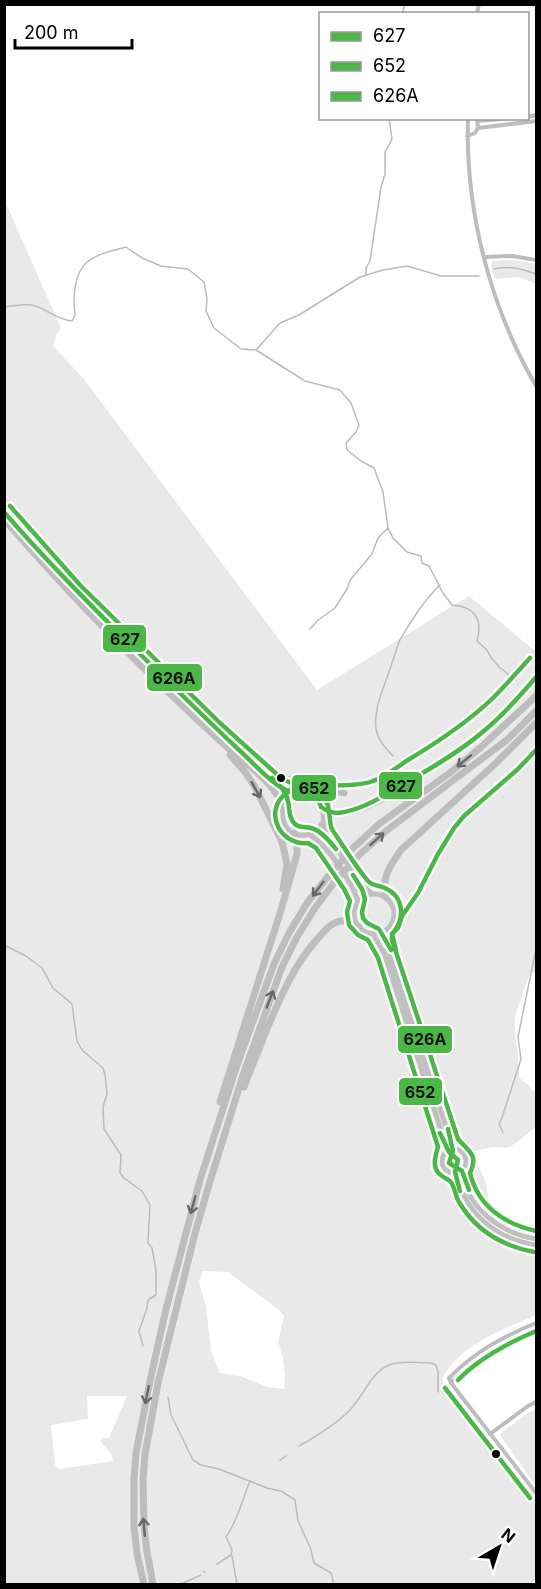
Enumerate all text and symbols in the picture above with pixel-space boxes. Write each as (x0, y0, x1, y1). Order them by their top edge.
scale bar (15, 12, 132, 50)
legend (319, 12, 529, 120)
text: 200 m (24, 22, 79, 43)
text: 627 (373, 25, 405, 46)
text: 652 (373, 55, 406, 76)
text: 626A (373, 85, 419, 106)
line badge: 627 (102, 624, 147, 653)
text: 627 (110, 629, 140, 649)
line badge: 626A (146, 663, 203, 692)
text: 626A (153, 668, 195, 688)
one-way arrow (457, 755, 473, 768)
line badge: 627 (378, 771, 423, 800)
unlabelled marker (275, 772, 287, 784)
line badge: 652 (291, 774, 337, 802)
text: 627 (386, 776, 416, 796)
text: 652 (299, 778, 329, 798)
one-way arrow (251, 780, 262, 798)
one-way arrow (370, 832, 385, 846)
one-way arrow (312, 880, 325, 896)
one-way arrow (265, 990, 276, 1009)
line badge: 626A (397, 1025, 453, 1054)
text: 626A (404, 1029, 446, 1049)
line badge: 652 (398, 1077, 443, 1106)
text: 652 (405, 1082, 435, 1102)
one-way arrow (187, 1195, 199, 1214)
one-way arrow (141, 1384, 152, 1404)
unlabelled marker (490, 1448, 502, 1460)
one-way arrow (138, 1517, 149, 1537)
north arrow (469, 1517, 529, 1577)
text: N (497, 1524, 519, 1547)

